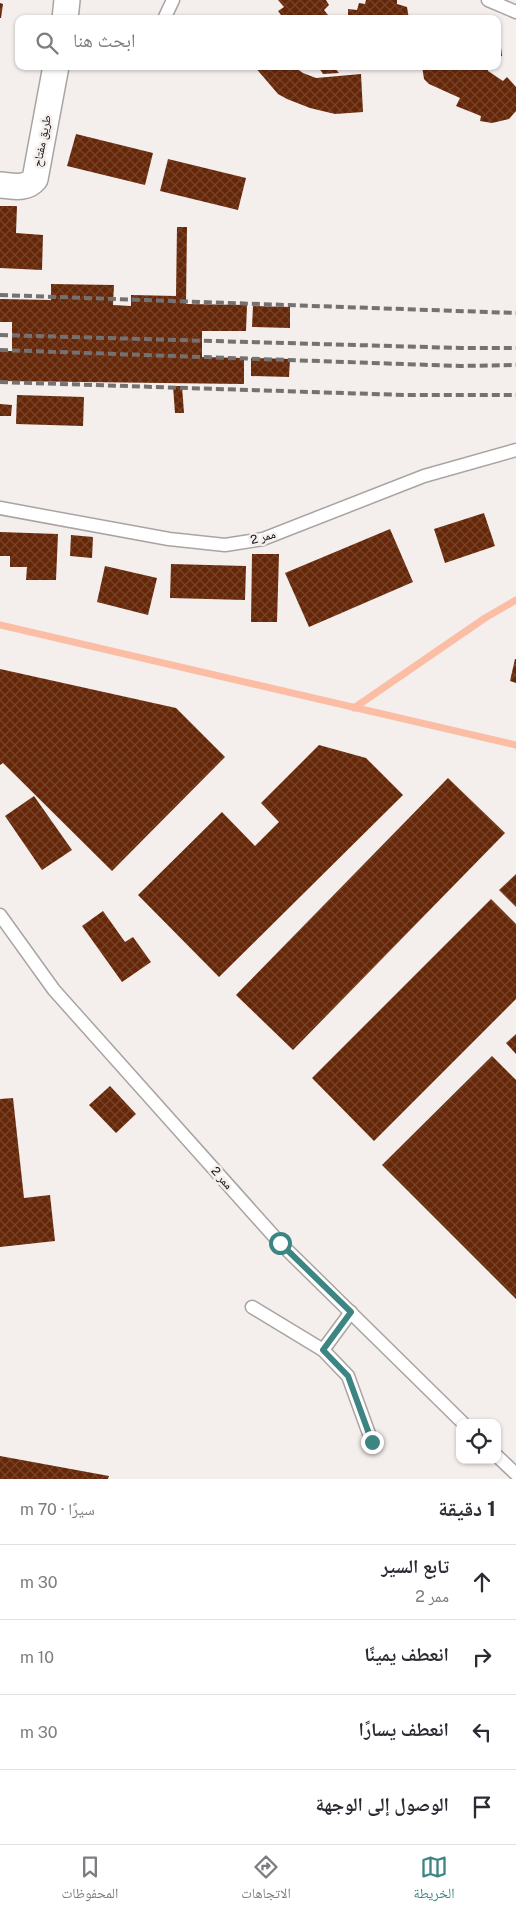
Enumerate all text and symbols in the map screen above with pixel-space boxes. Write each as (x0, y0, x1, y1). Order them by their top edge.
search box (15, 15, 501, 70)
icon: search (33, 29, 61, 57)
text: ابحث هنا (73, 29, 136, 51)
street label: طريق مفتاح (30, 114, 54, 168)
street label: ممر 2 (249, 527, 277, 547)
street label: ممر 2 (208, 1164, 236, 1192)
route start (269, 1232, 292, 1255)
map controls (456, 1419, 501, 1464)
button: locate (456, 1419, 501, 1464)
route end (361, 1431, 384, 1454)
text: 1 دقيقة (438, 1496, 496, 1521)
text: سيرًا · 70 m (20, 1500, 95, 1519)
text: تابع السير (381, 1555, 449, 1577)
icon: ahead (468, 1568, 496, 1596)
text: 30 m (20, 1573, 58, 1592)
text: ممر 2 (415, 1587, 449, 1606)
text: انعطف يمينًا (364, 1643, 449, 1665)
icon: right (468, 1643, 496, 1671)
text: 10 m (20, 1648, 54, 1667)
text: انعطف يسارًا (359, 1718, 449, 1740)
icon: left (468, 1718, 496, 1746)
text: 30 m (20, 1723, 58, 1742)
text: الوصول إلى الوجهة (315, 1793, 449, 1815)
icon: arrive (468, 1793, 496, 1821)
tab: المحفوظات (61, 1853, 118, 1907)
tab: الاتجاهات (241, 1853, 291, 1907)
tab: الخريطة (413, 1853, 455, 1907)

